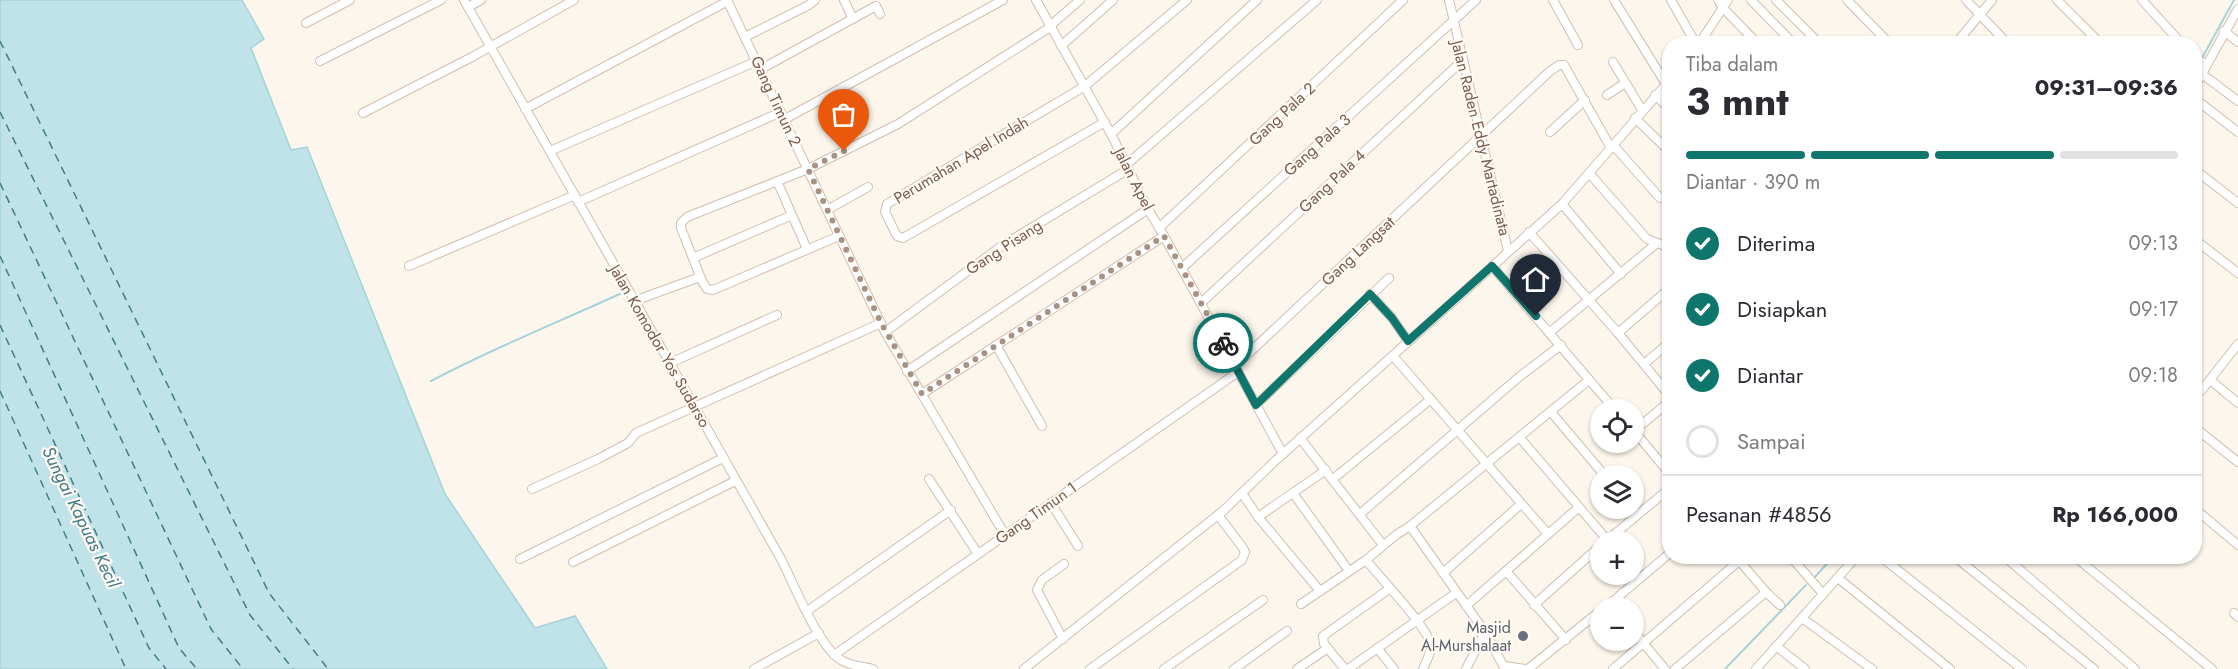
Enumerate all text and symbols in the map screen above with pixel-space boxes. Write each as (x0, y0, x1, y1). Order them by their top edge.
street label: Jalan Raden Eddy Martadinata (1445, 36, 1516, 238)
text: Tiba dalam (1686, 50, 1778, 79)
street label: Gang Timun 2 (745, 52, 807, 150)
text: 09:31–09:36 (2035, 71, 2178, 103)
text: 3 mnt (1686, 73, 1789, 130)
street label: Gang Pala 2 (1244, 77, 1320, 151)
pin (818, 89, 869, 151)
icon: bag (827, 98, 860, 131)
street label: Gang Pala 3 (1278, 108, 1356, 181)
street label: Perumahan Apel Indah (889, 111, 1033, 209)
street label: Jalan Apel (1107, 142, 1160, 214)
street label: Gang Pala 4 (1293, 144, 1371, 218)
text: Diantar · 390 m (1686, 168, 1820, 197)
street label: Gang Langsat (1316, 211, 1400, 291)
street label: Gang Pisang (961, 214, 1047, 280)
icon: check (1686, 227, 1719, 260)
text: Diterima (1737, 227, 1815, 259)
text: 09:13 (2129, 229, 2178, 258)
pin (1510, 254, 1561, 316)
street label: Jalan Komodor Yos Sudarso (603, 258, 716, 432)
icon: home (1519, 263, 1552, 296)
icon: check (1686, 293, 1719, 326)
text: Disiapkan (1737, 293, 1827, 325)
text: 09:17 (2129, 295, 2178, 324)
courier (1193, 313, 1253, 373)
icon: bike (1207, 327, 1240, 360)
icon: check (1686, 359, 1719, 392)
text: Diantar (1737, 359, 1803, 391)
text: 09:18 (2129, 361, 2178, 390)
map controls (1590, 399, 1644, 651)
button: locate (1590, 399, 1644, 453)
text: Sampai (1737, 425, 1806, 457)
water label: Sungai Kapuas Kecil (35, 442, 127, 593)
button: layers (1590, 465, 1644, 519)
street label: Gang Timun 1 (990, 476, 1082, 550)
text: Pesanan #4856 (1686, 498, 1832, 530)
text: Rp 166,000 (2052, 498, 2178, 530)
button: + (1590, 531, 1644, 585)
button: − (1590, 597, 1644, 651)
place label: Masjid Al-Murshalaat (1421, 616, 1511, 657)
marker: Masjid Al-Murshalaat (1516, 629, 1530, 643)

